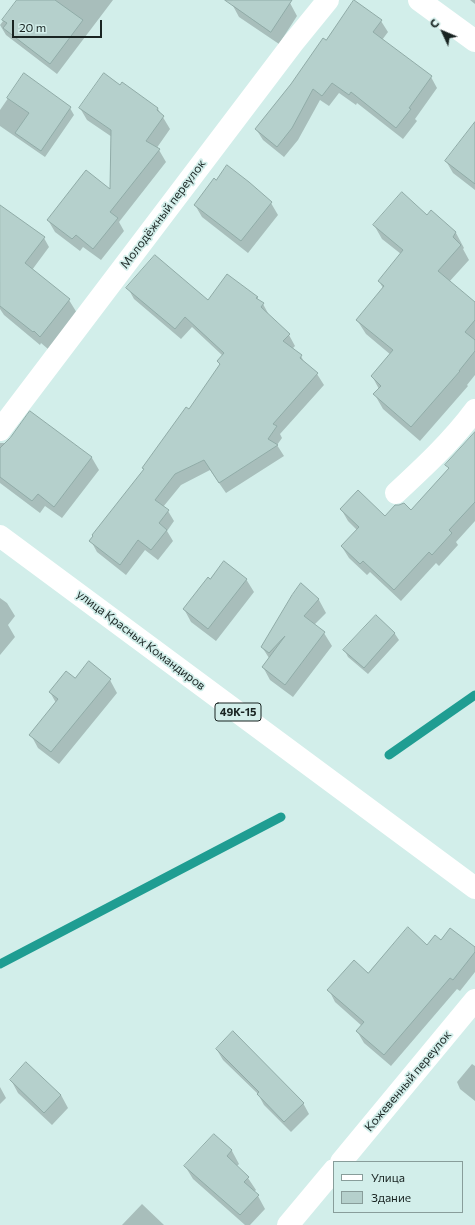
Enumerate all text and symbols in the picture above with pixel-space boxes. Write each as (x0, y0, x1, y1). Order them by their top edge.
scale bar (14, 12, 104, 38)
north arrow (423, 12, 463, 52)
text: С (427, 16, 441, 31)
text: 20 m (19, 20, 46, 34)
street label: Молодёжный переулок (117, 157, 209, 271)
street label: улица Красных Командиров (74, 587, 208, 693)
road number: 49К-15 (215, 703, 261, 721)
street label: Кожевенный переулок (362, 1028, 454, 1134)
legend (333, 1161, 463, 1213)
text: Улица (371, 1170, 405, 1184)
text: Здание (371, 1190, 411, 1204)

